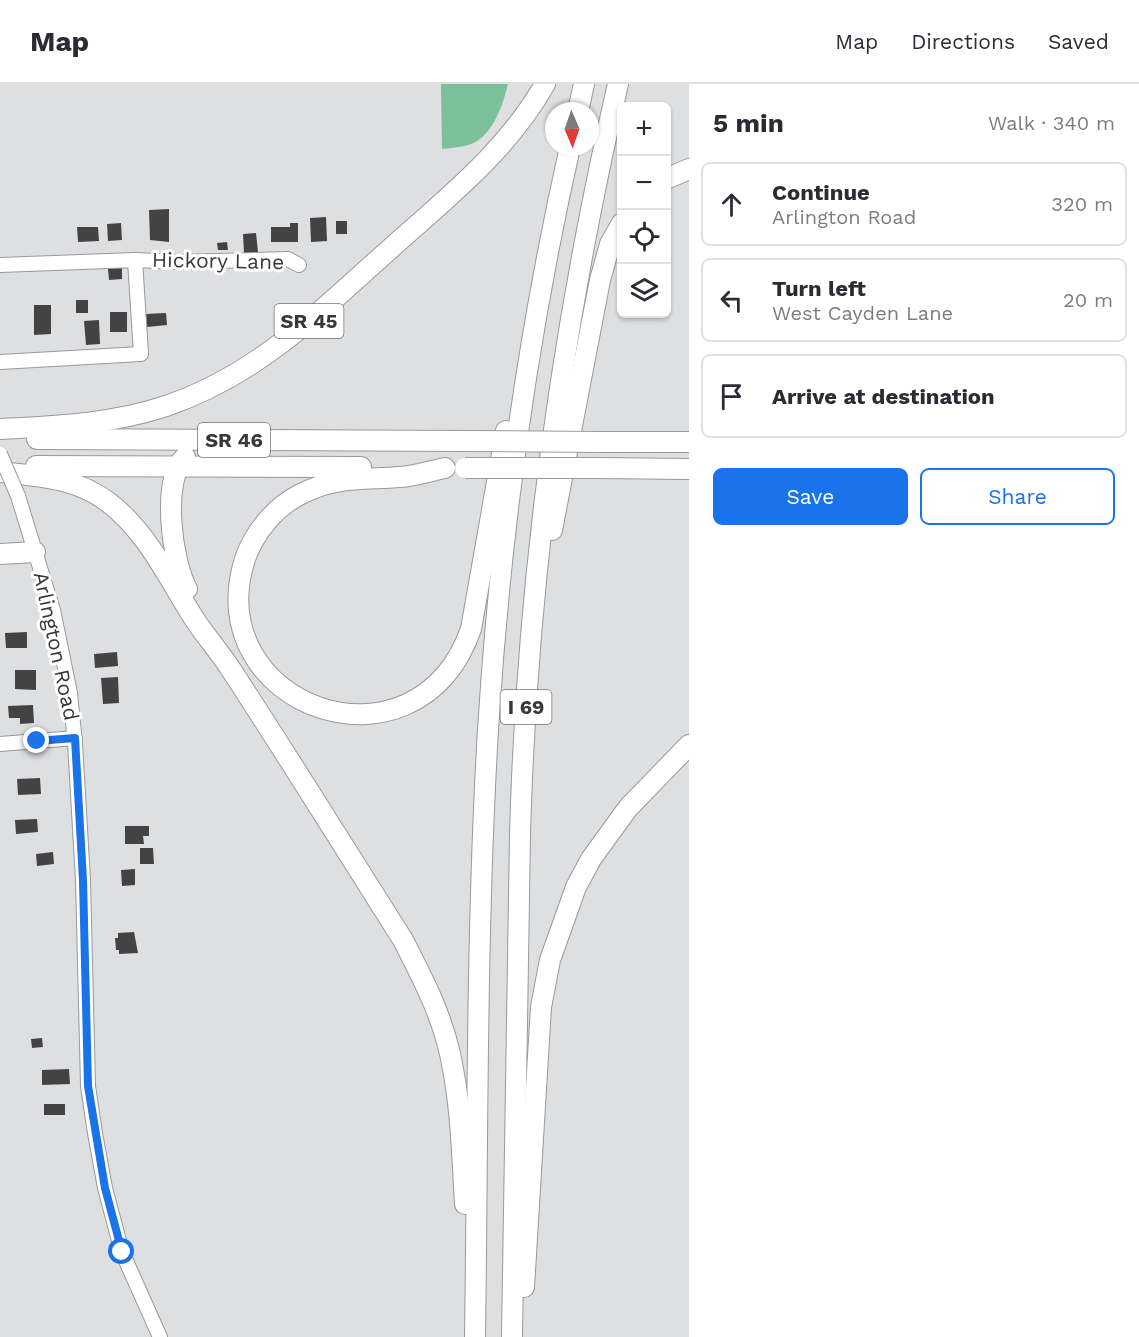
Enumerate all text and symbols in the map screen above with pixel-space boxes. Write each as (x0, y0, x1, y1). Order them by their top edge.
text: Map (30, 25, 89, 58)
text: Map (835, 29, 878, 54)
text: Directions (911, 29, 1015, 54)
text: Saved (1048, 29, 1109, 54)
north arrow (545, 102, 599, 156)
map controls (617, 102, 671, 318)
button: + (617, 102, 671, 156)
text: 5 min (713, 108, 784, 138)
text: Walk · 340 m (988, 111, 1115, 135)
button: − (617, 156, 671, 210)
text: Continue (772, 180, 870, 205)
icon: ahead (715, 188, 748, 221)
text: 320 m (1051, 192, 1113, 216)
text: Arlington Road (772, 205, 916, 229)
button: locate (617, 210, 671, 264)
street label: Hickory Lane (152, 247, 284, 274)
button: layers (617, 264, 671, 318)
text: Turn left (772, 276, 866, 301)
icon: left (715, 284, 748, 317)
text: 20 m (1063, 288, 1113, 312)
text: West Cayden Lane (772, 301, 953, 325)
road number: SR 45 (274, 304, 344, 338)
icon: arrive (715, 380, 748, 413)
text: Arrive at destination (772, 384, 995, 409)
road number: SR 46 (198, 423, 270, 457)
button: Save (713, 468, 908, 525)
button: Share (920, 468, 1115, 525)
street label: Arlington Road (29, 569, 84, 723)
road number: I 69 (500, 690, 552, 724)
route end (23, 727, 49, 753)
route start (108, 1238, 134, 1264)

